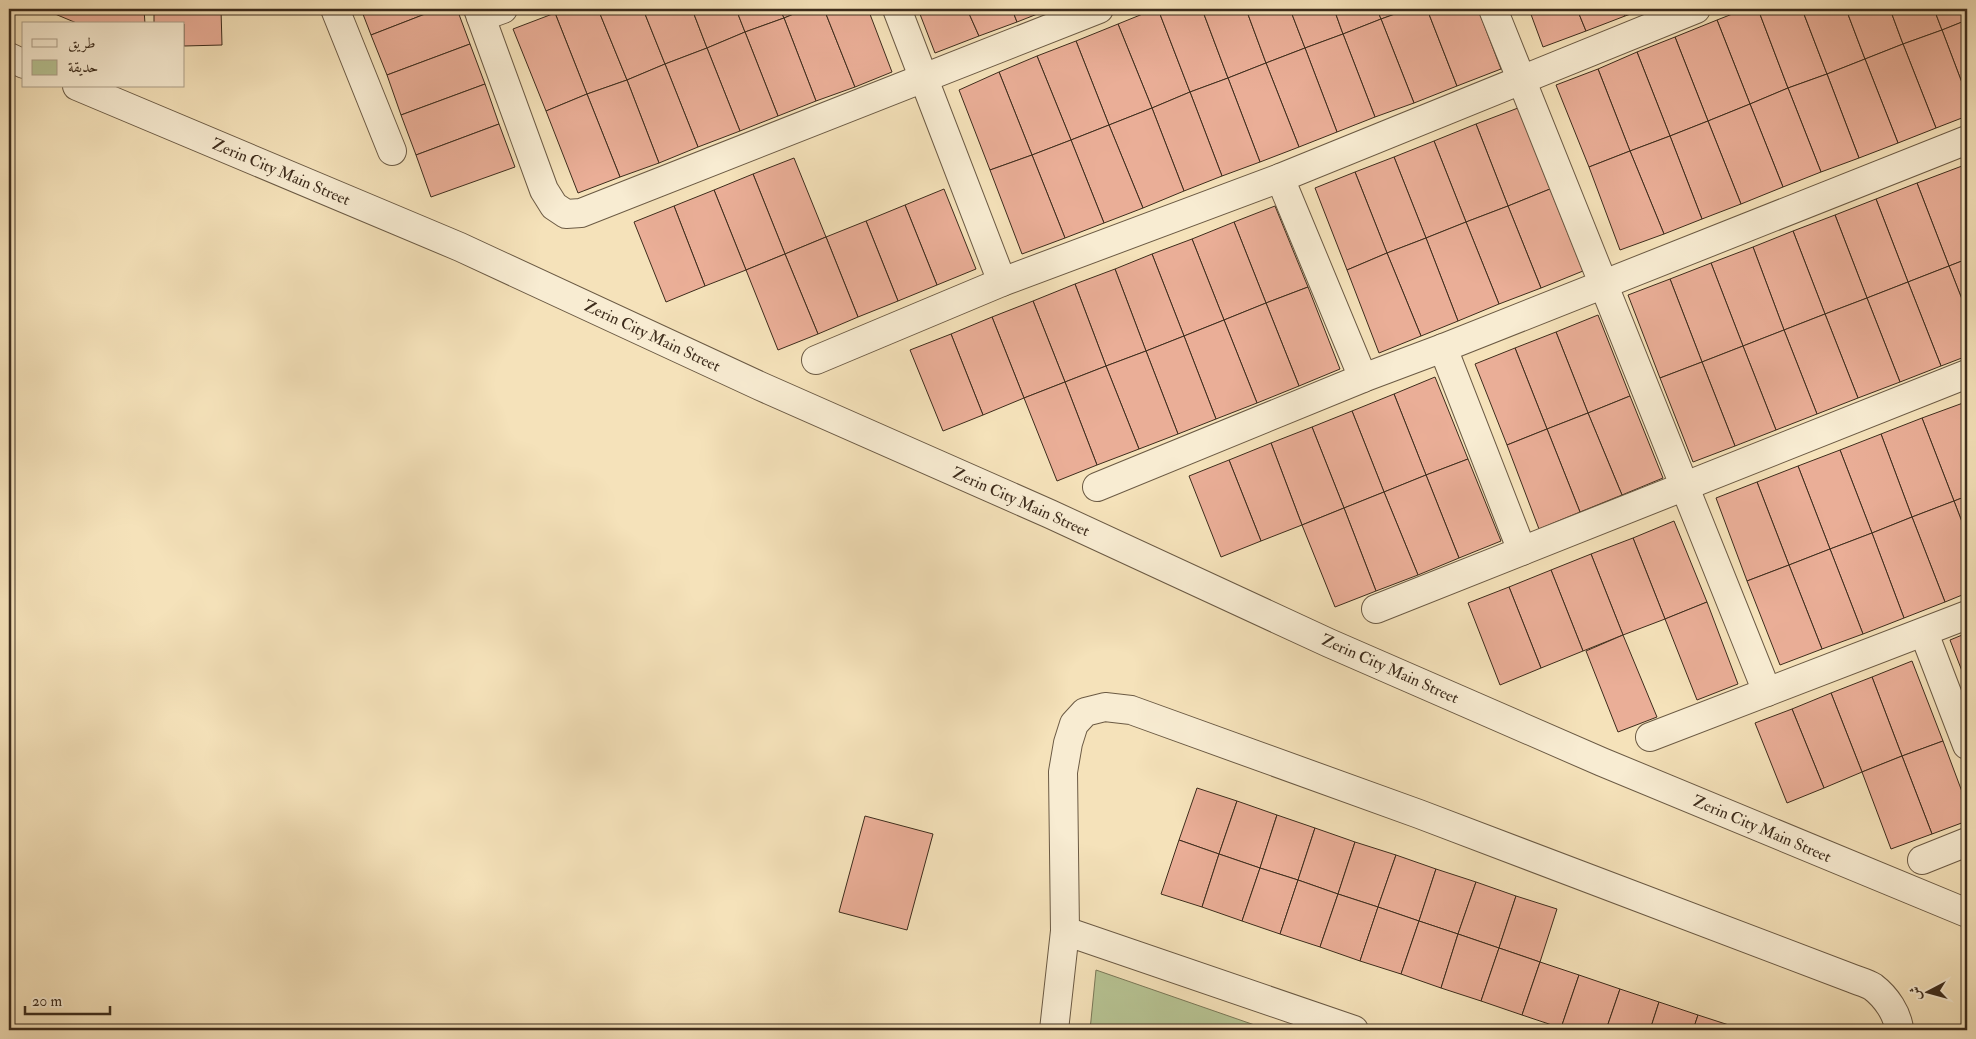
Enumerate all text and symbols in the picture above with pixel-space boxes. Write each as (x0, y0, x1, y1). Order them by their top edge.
legend (22, 22, 185, 88)
text: طريق (68, 34, 95, 53)
text: حديقة (68, 58, 98, 77)
street label: Zerin City Main Street (209, 134, 353, 210)
street label: Zerin City Main Street (581, 296, 723, 376)
street label: Zerin City Main Street (949, 463, 1093, 541)
street label: Zerin City Main Street (1318, 630, 1462, 708)
street label: Zerin City Main Street (1690, 791, 1834, 867)
north arrow (1904, 966, 1954, 1016)
scale bar (25, 984, 110, 1016)
text: ش (1906, 985, 1925, 1001)
text: 20 m (32, 992, 62, 1011)

